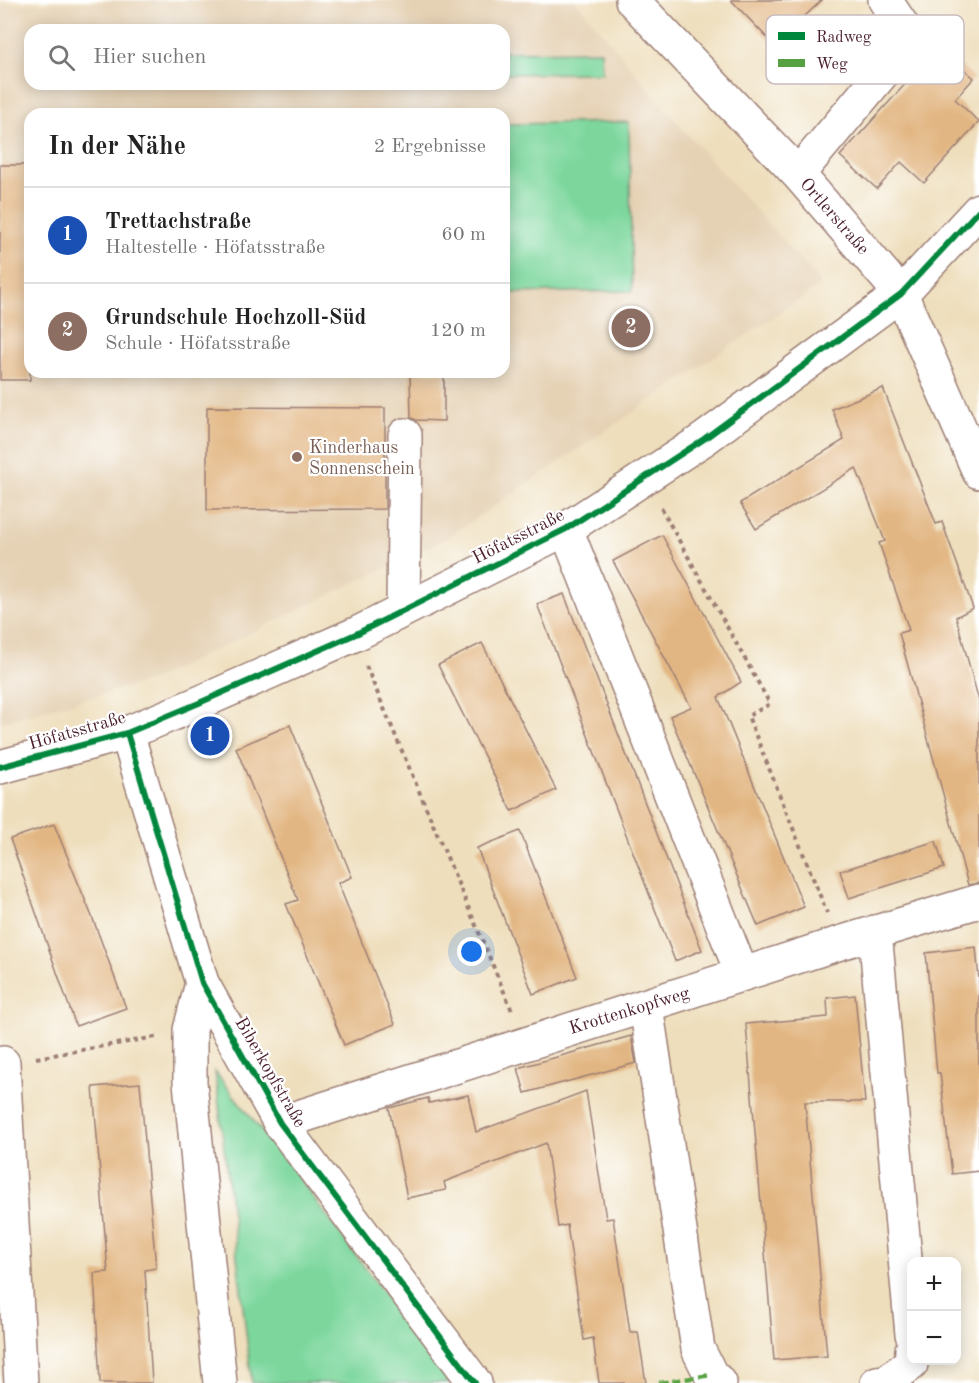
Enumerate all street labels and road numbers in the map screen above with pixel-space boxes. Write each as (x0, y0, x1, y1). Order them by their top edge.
street label: Ortlerstraße (796, 175, 872, 258)
street label: Höfatsstraße (470, 506, 567, 568)
street label: Höfatsstraße (27, 709, 128, 753)
street label: Krottenkopfweg (567, 984, 692, 1038)
street label: Biberkopfstraße (231, 1014, 309, 1131)

